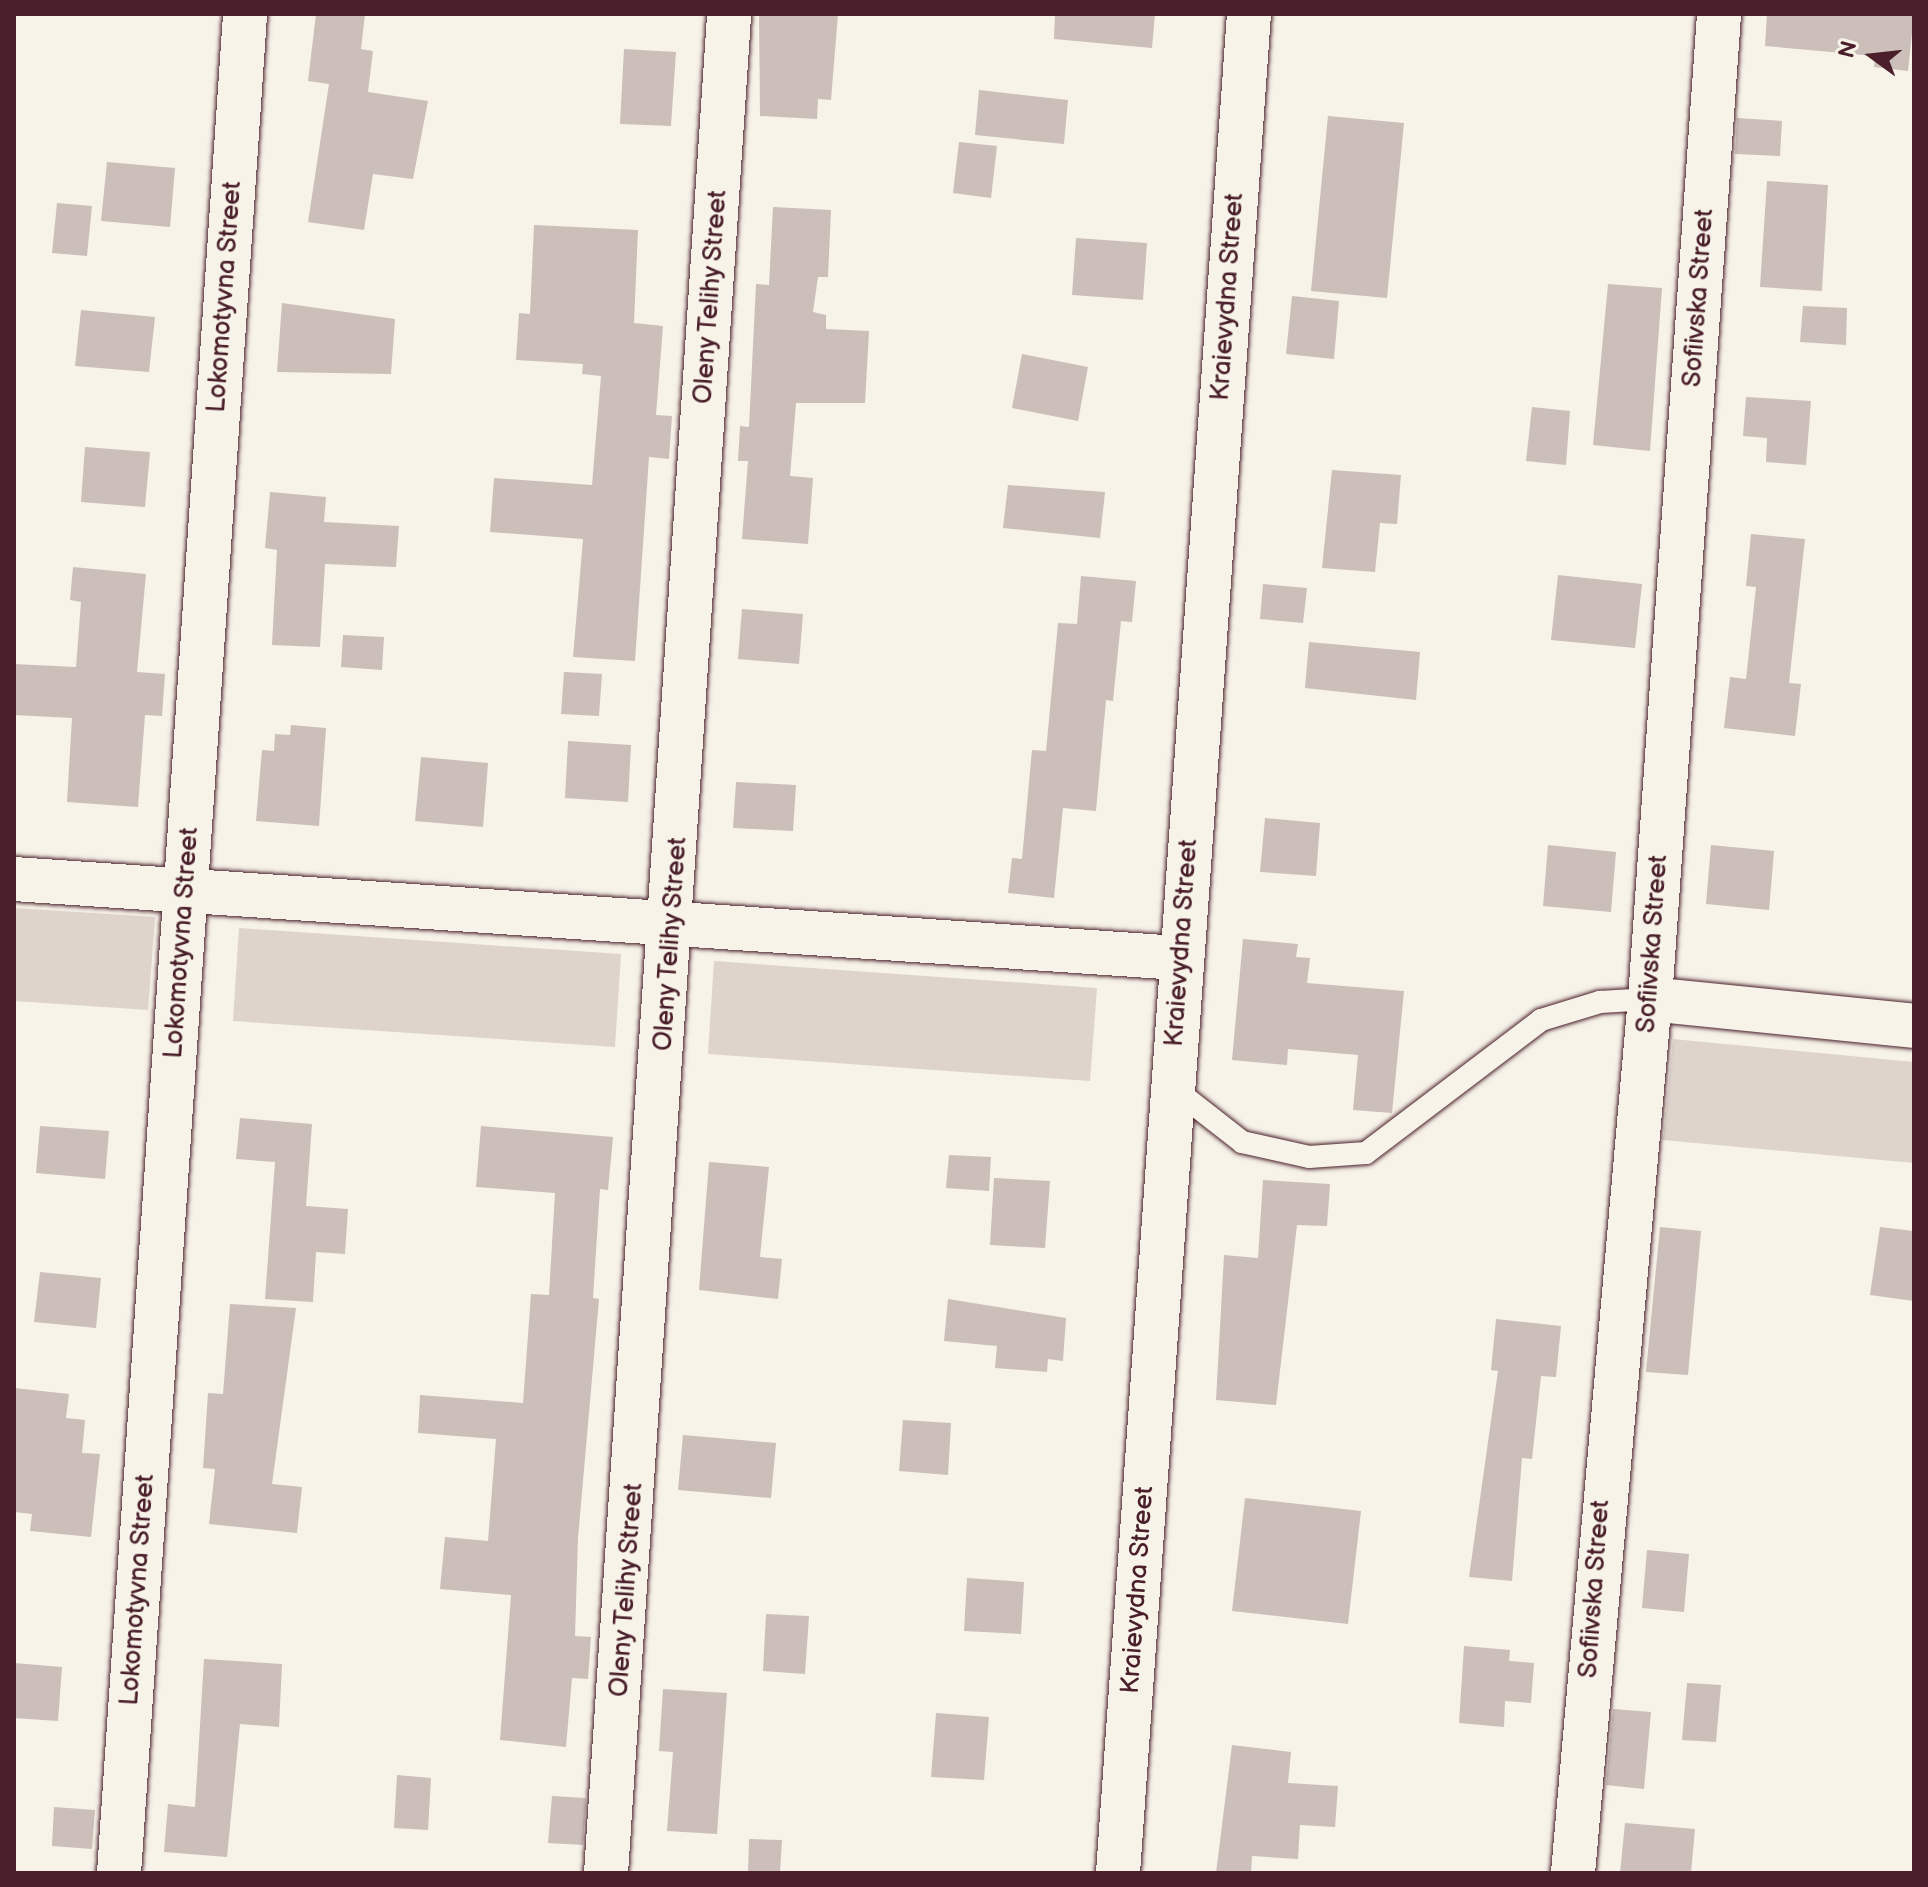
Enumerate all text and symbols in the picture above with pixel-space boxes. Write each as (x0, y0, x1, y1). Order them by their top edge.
north arrow (1832, 16, 1912, 96)
text: N (1833, 38, 1864, 61)
street label: Lokomotyvna Street (201, 180, 249, 414)
street label: Oleny Telihy Street (688, 187, 734, 407)
street label: Kraievydna Street (1205, 192, 1251, 402)
street label: Sofiivska Street (1677, 208, 1721, 388)
street label: Lokomotyvna Street (158, 826, 206, 1060)
street label: Oleny Telihy Street (648, 834, 694, 1054)
street label: Kraievydna Street (1159, 838, 1205, 1048)
street label: Sofiivska Street (1631, 854, 1675, 1034)
street label: Lokomotyvna Street (114, 1473, 162, 1707)
street label: Oleny Telihy Street (604, 1480, 650, 1700)
street label: Kraievydna Street (1115, 1485, 1161, 1695)
street label: Sofiivska Street (1573, 1499, 1617, 1679)

